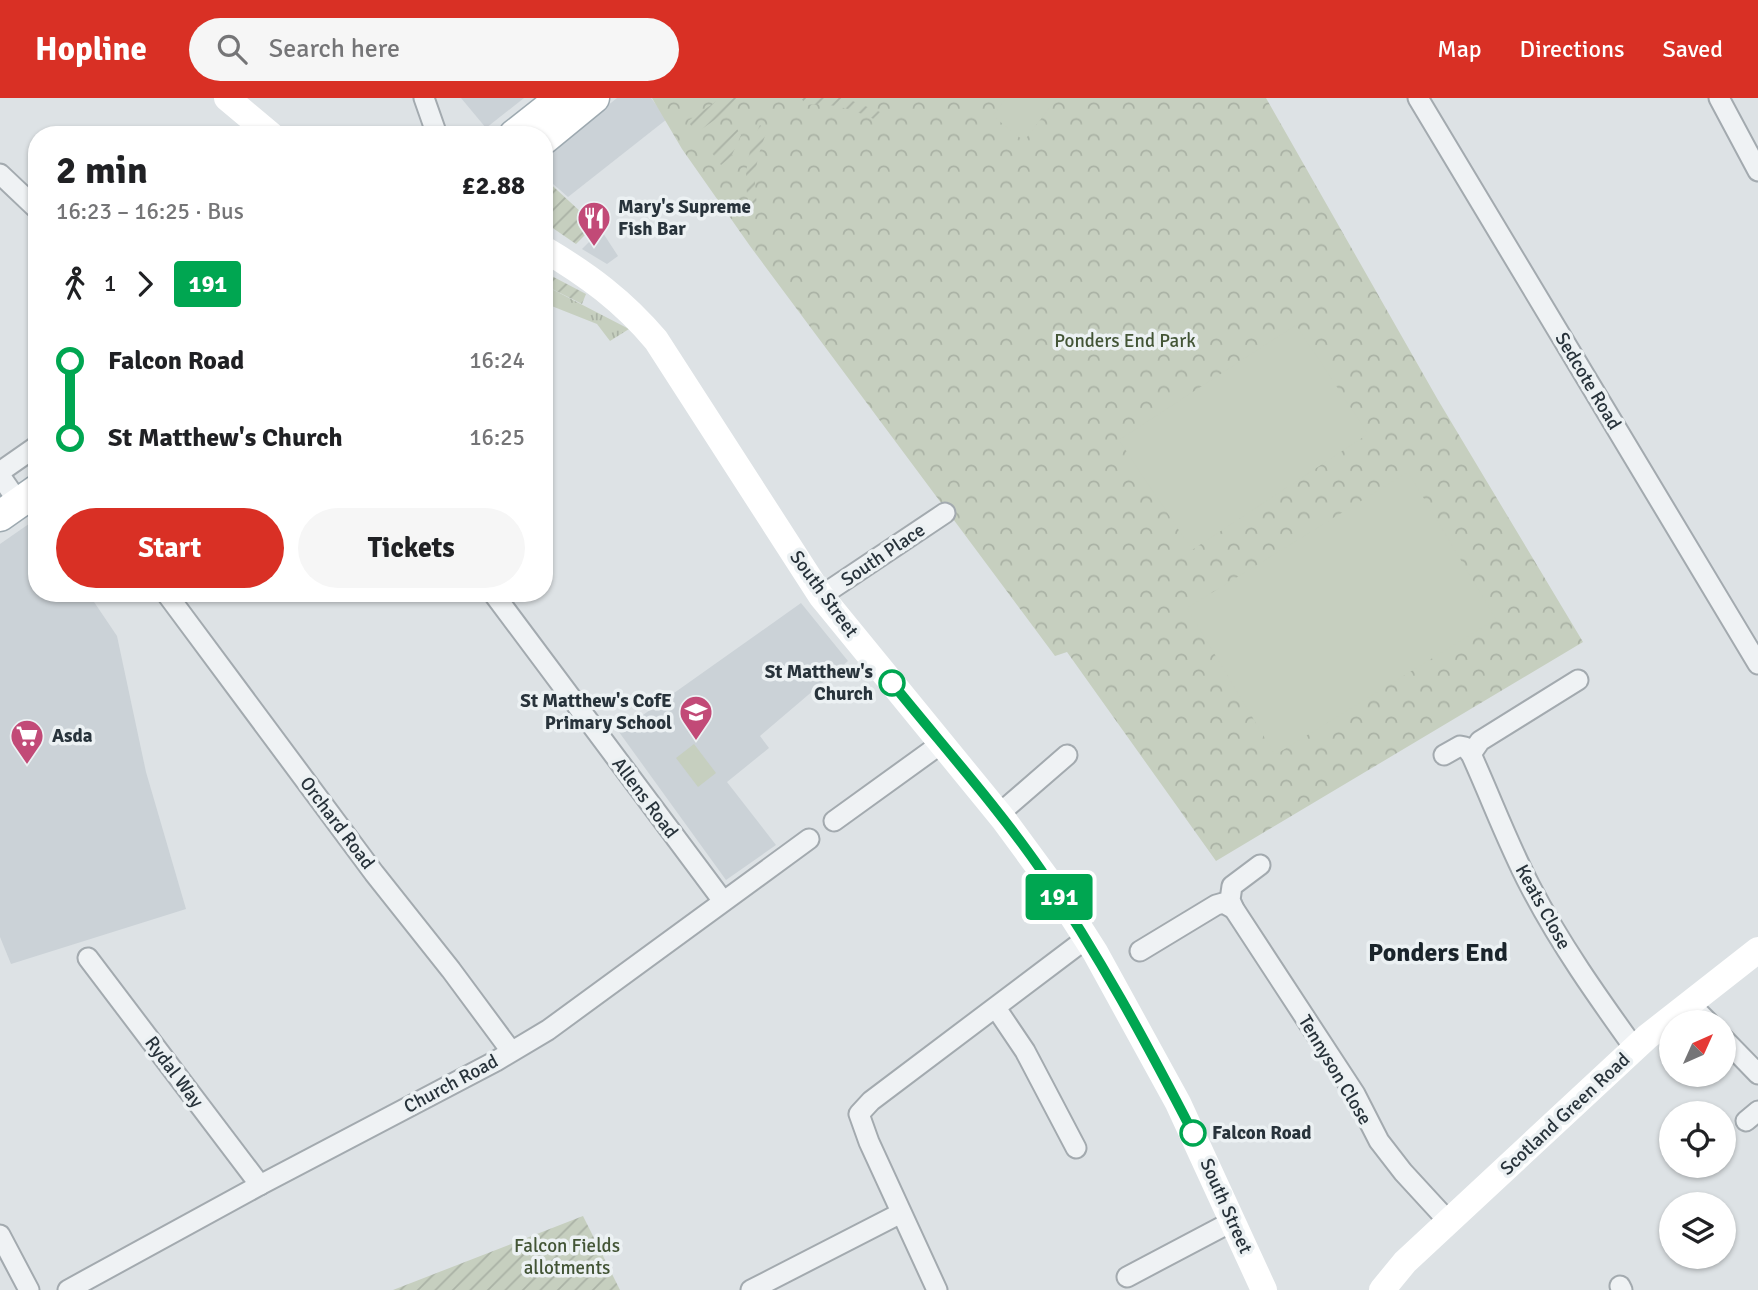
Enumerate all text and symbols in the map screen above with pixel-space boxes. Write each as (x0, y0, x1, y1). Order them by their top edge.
search box (189, 18, 679, 81)
text: Hopline (35, 29, 147, 70)
icon: search (213, 30, 251, 68)
text: Search here (269, 33, 400, 65)
text: Map (1437, 34, 1482, 64)
text: Directions (1520, 34, 1625, 64)
text: Saved (1663, 34, 1723, 64)
text: 2 min (56, 147, 148, 194)
text: £2.88 (461, 170, 525, 202)
place label: Mary's Supreme Fish Bar (618, 195, 751, 241)
text: 16:23 – 16:25 · Bus (56, 197, 244, 226)
restaurant icon: Mary's Supreme Fish Bar (575, 199, 613, 248)
icon: walk (56, 265, 94, 303)
icon: forward (126, 265, 164, 303)
text: 1 (104, 269, 116, 298)
text: 191 (188, 269, 227, 299)
street label: Sedcote Road (1550, 328, 1626, 434)
park label: Ponders End Park (1054, 329, 1196, 353)
text: Falcon Road (108, 345, 244, 377)
text: 16:24 (469, 346, 525, 375)
text: St Matthew's Church (108, 422, 343, 454)
text: 16:25 (469, 423, 525, 452)
button: Start (56, 508, 284, 588)
button: Tickets (298, 508, 525, 588)
street label: South Place (836, 518, 930, 592)
street label: South Street (784, 546, 864, 642)
place label: St Matthew's Church (765, 660, 873, 706)
marker: St Matthew's Church (879, 670, 905, 696)
place label: St Matthew's CofE Primary School (520, 689, 672, 735)
school or university icon: St Matthew's CofE Primary School (677, 693, 715, 742)
supermarket icon: Asda (8, 717, 46, 766)
place label: Asda (52, 724, 93, 748)
street label: Allens Road (607, 753, 683, 843)
street label: Orchard Road (294, 772, 380, 874)
street label: Keats Close (1510, 860, 1576, 954)
line badge: 191 (1019, 874, 1099, 920)
text: 191 (1040, 882, 1078, 912)
district label: Ponders End (1368, 937, 1508, 969)
north arrow (1659, 1010, 1736, 1087)
map controls (1659, 1010, 1736, 1269)
street label: Tennyson Close (1293, 1011, 1377, 1129)
street label: Rydal Way (139, 1031, 209, 1113)
street label: Scotland Green Road (1495, 1048, 1635, 1180)
street label: Church Road (400, 1049, 502, 1119)
button: locate (1659, 1101, 1736, 1178)
marker: Falcon Road (1180, 1120, 1206, 1146)
place label: Falcon Road (1212, 1121, 1312, 1145)
street label: South Street (1194, 1155, 1258, 1258)
button: layers (1659, 1192, 1736, 1269)
park label: Falcon Fields allotments (514, 1234, 620, 1280)

